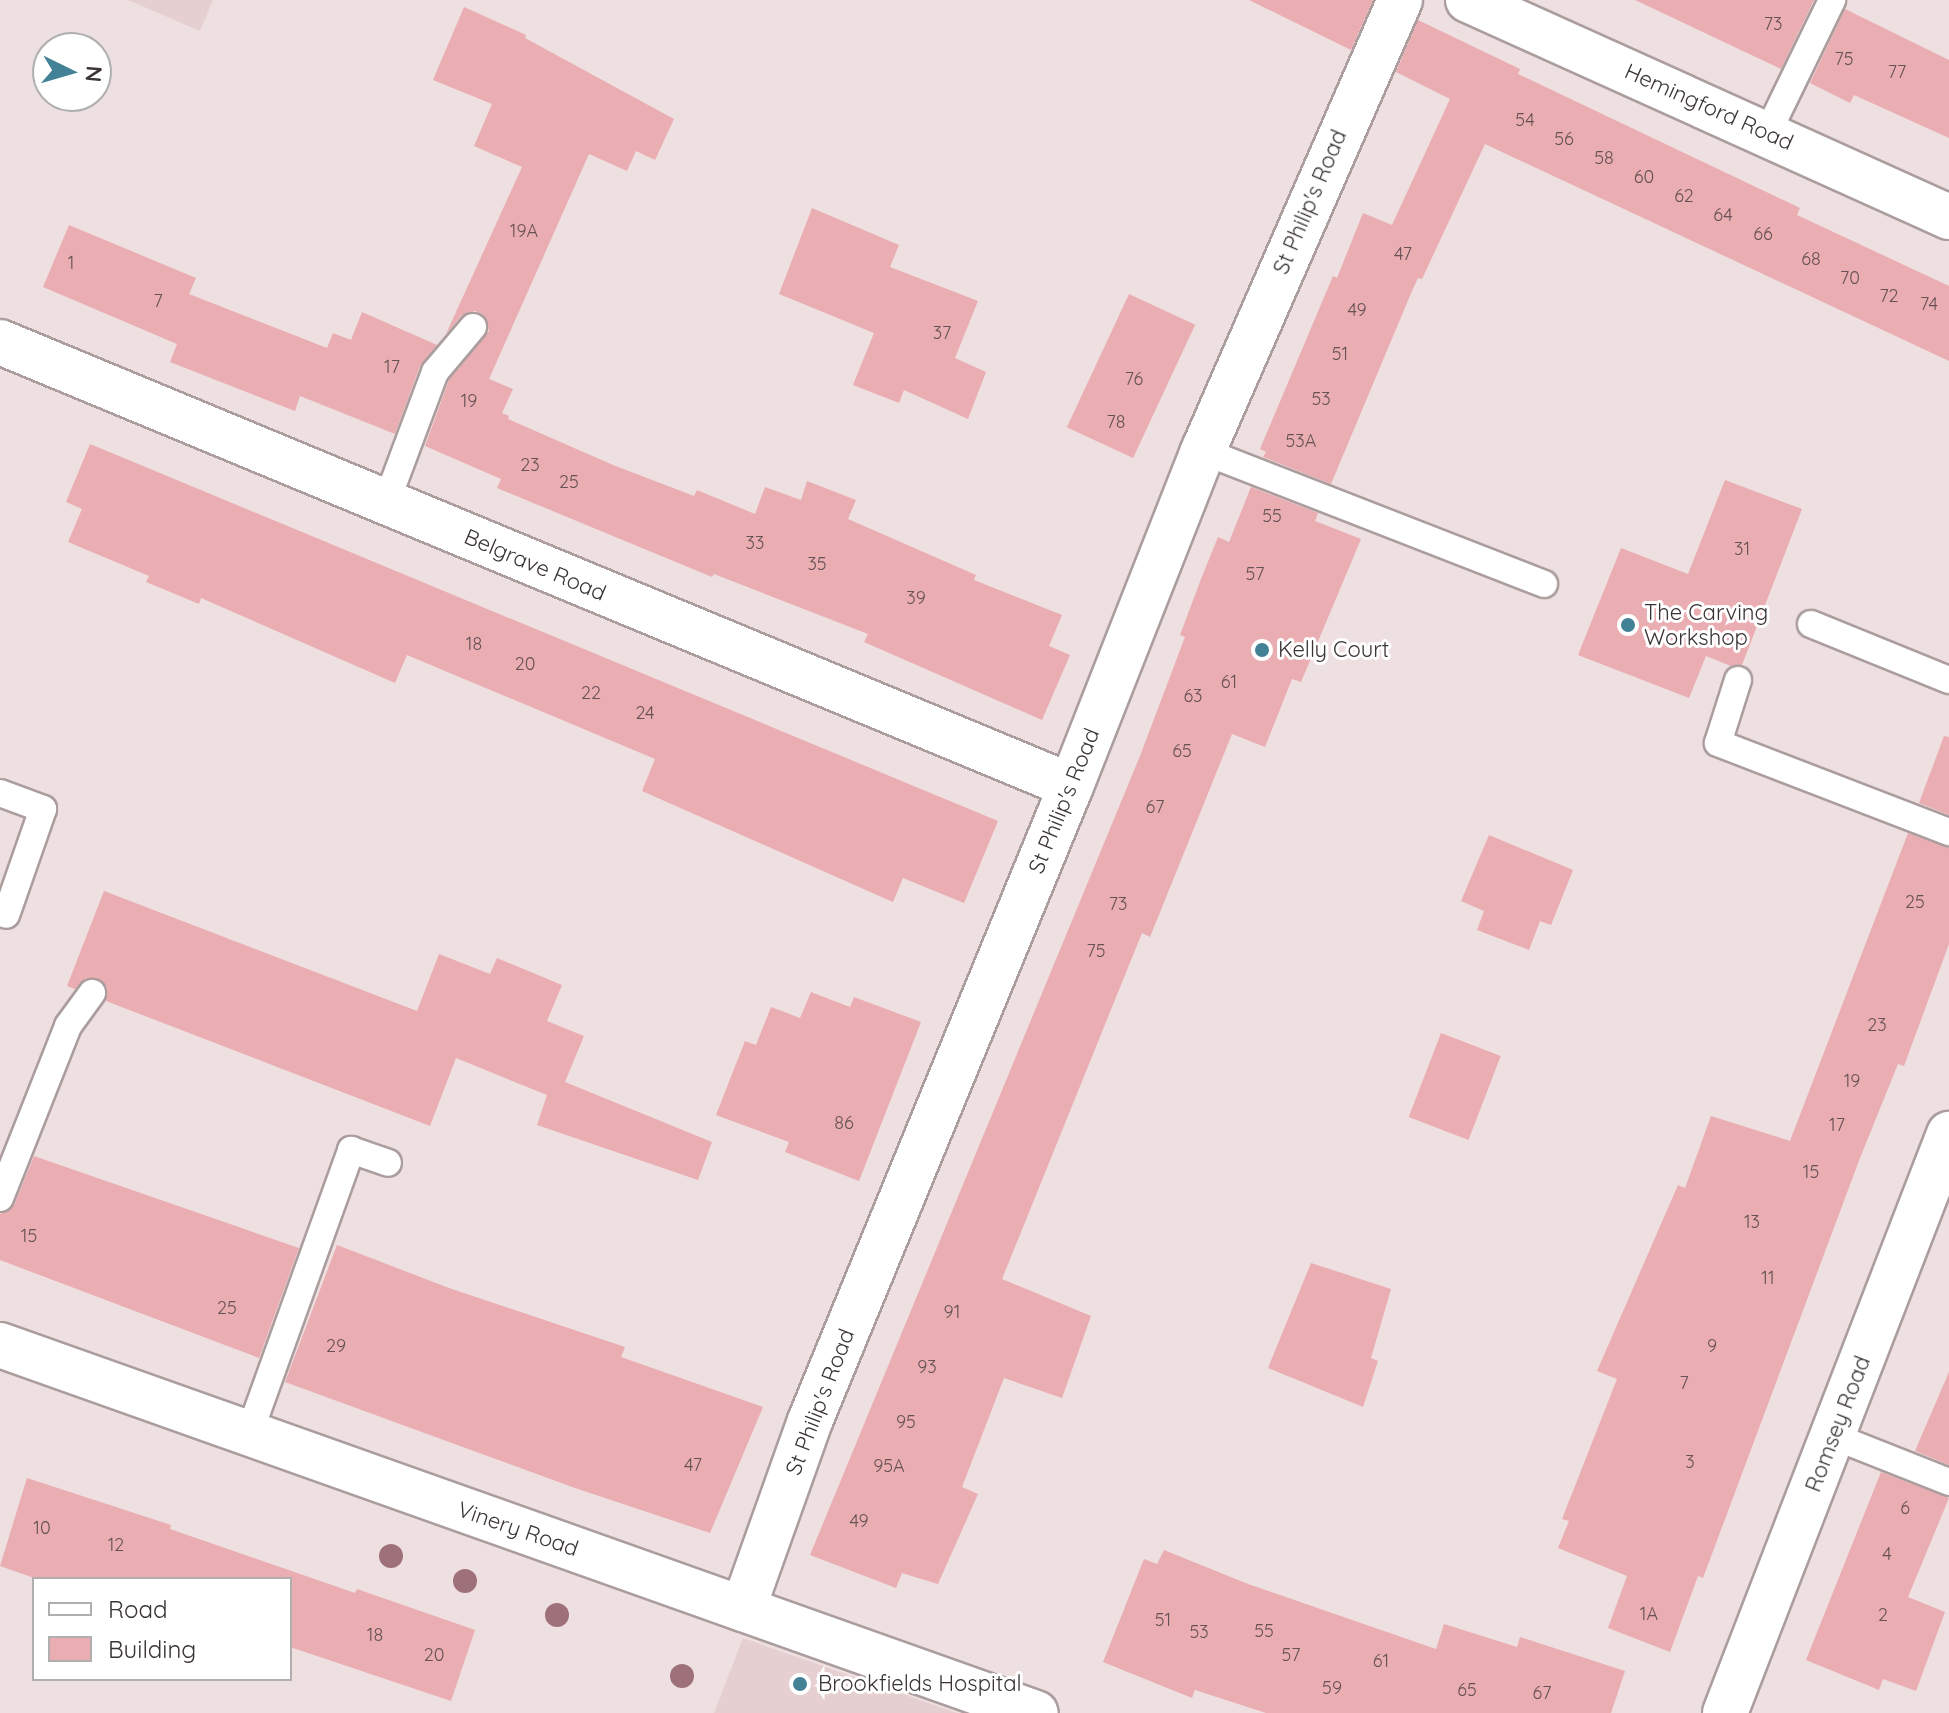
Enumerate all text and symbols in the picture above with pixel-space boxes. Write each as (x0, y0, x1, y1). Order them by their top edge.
house number: 73 (1764, 13, 1782, 35)
north arrow (32, 32, 112, 112)
house number: 75 (1834, 48, 1854, 70)
street label: Hemingford Road (1621, 58, 1797, 156)
house number: 77 (1888, 61, 1906, 83)
text: N (79, 65, 109, 83)
house number: 54 (1515, 109, 1535, 131)
street label: St Philip's Road (1268, 126, 1352, 278)
house number: 56 (1554, 128, 1574, 150)
house number: 58 (1594, 147, 1614, 169)
house number: 60 (1634, 166, 1654, 188)
house number: 62 (1674, 185, 1694, 207)
house number: 64 (1713, 204, 1733, 226)
house number: 19A (510, 220, 538, 242)
house number: 66 (1753, 223, 1773, 245)
house number: 47 (1394, 243, 1412, 265)
house number: 68 (1801, 248, 1821, 270)
house number: 1 (68, 252, 74, 274)
house number: 70 (1840, 267, 1860, 289)
house number: 72 (1879, 285, 1899, 307)
house number: 7 (153, 290, 163, 312)
house number: 74 (1920, 293, 1938, 315)
house number: 49 (1347, 299, 1367, 321)
house number: 37 (933, 322, 951, 344)
house number: 51 (1332, 343, 1348, 365)
house number: 17 (384, 356, 400, 378)
house number: 76 (1125, 368, 1143, 390)
house number: 53 (1311, 388, 1331, 410)
house number: 19 (461, 390, 477, 412)
house number: 78 (1107, 411, 1125, 433)
house number: 53A (1286, 430, 1316, 452)
house number: 23 (520, 454, 540, 476)
house number: 25 (559, 471, 579, 493)
house number: 55 (1262, 505, 1282, 527)
street label: Belgrave Road (460, 523, 610, 607)
house number: 33 (746, 532, 764, 554)
house number: 31 (1734, 538, 1750, 560)
house number: 35 (807, 553, 827, 575)
house number: 57 (1245, 563, 1265, 585)
house number: 39 (906, 587, 926, 609)
place label: The Carving Workshop (1644, 599, 1768, 650)
marker: The Carving Workshop (1619, 616, 1637, 634)
house number: 18 (466, 633, 482, 655)
place label: Kelly Court (1278, 637, 1389, 663)
marker: Kelly Court (1253, 641, 1271, 659)
house number: 20 (515, 653, 535, 675)
house number: 61 (1221, 671, 1237, 693)
house number: 22 (581, 682, 601, 704)
house number: 63 (1183, 685, 1203, 707)
house number: 24 (635, 702, 655, 724)
street label: St Philip's Road (1023, 724, 1105, 878)
house number: 65 (1172, 740, 1192, 762)
house number: 67 (1146, 796, 1164, 818)
house number: 25 (1905, 891, 1925, 913)
house number: 73 (1109, 893, 1127, 915)
house number: 75 (1086, 940, 1106, 962)
house number: 23 (1867, 1014, 1887, 1036)
house number: 19 (1844, 1070, 1860, 1092)
house number: 86 (834, 1112, 854, 1134)
house number: 17 (1829, 1114, 1845, 1136)
house number: 15 (1803, 1161, 1819, 1183)
house number: 13 (1744, 1211, 1760, 1233)
house number: 15 (21, 1225, 37, 1247)
house number: 11 (1761, 1267, 1775, 1289)
house number: 25 (217, 1297, 237, 1319)
house number: 91 (944, 1301, 960, 1323)
street label: St Philip's Road (780, 1325, 860, 1479)
house number: 29 (326, 1335, 346, 1357)
house number: 9 (1707, 1335, 1717, 1357)
street label: Romsey Road (1800, 1352, 1876, 1496)
house number: 93 (917, 1356, 937, 1378)
house number: 7 (1679, 1372, 1689, 1394)
house number: 95 (896, 1411, 916, 1433)
house number: 3 (1685, 1451, 1695, 1473)
house number: 47 (684, 1454, 702, 1476)
house number: 95A (873, 1455, 905, 1477)
street label: Vinery Road (454, 1496, 582, 1562)
house number: 6 (1900, 1497, 1910, 1519)
house number: 49 (849, 1510, 869, 1532)
house number: 10 (33, 1517, 51, 1539)
house number: 12 (108, 1534, 124, 1556)
house number: 4 (1882, 1543, 1892, 1565)
legend (32, 1577, 292, 1681)
text: Road (108, 1594, 168, 1624)
house number: 1A (1640, 1603, 1658, 1625)
house number: 2 (1878, 1604, 1888, 1626)
house number: 51 (1155, 1609, 1171, 1631)
house number: 55 (1254, 1620, 1274, 1642)
house number: 53 (1189, 1621, 1209, 1643)
house number: 18 (367, 1624, 383, 1646)
text: Building (108, 1634, 196, 1664)
house number: 20 (424, 1644, 444, 1666)
house number: 57 (1281, 1644, 1301, 1666)
house number: 61 (1373, 1650, 1389, 1672)
place label: Brookfields Hospital (818, 1671, 1022, 1697)
marker: Brookfields Hospital (789, 1673, 811, 1695)
house number: 59 (1322, 1677, 1342, 1699)
house number: 65 (1457, 1679, 1477, 1701)
house number: 67 (1533, 1682, 1551, 1704)

